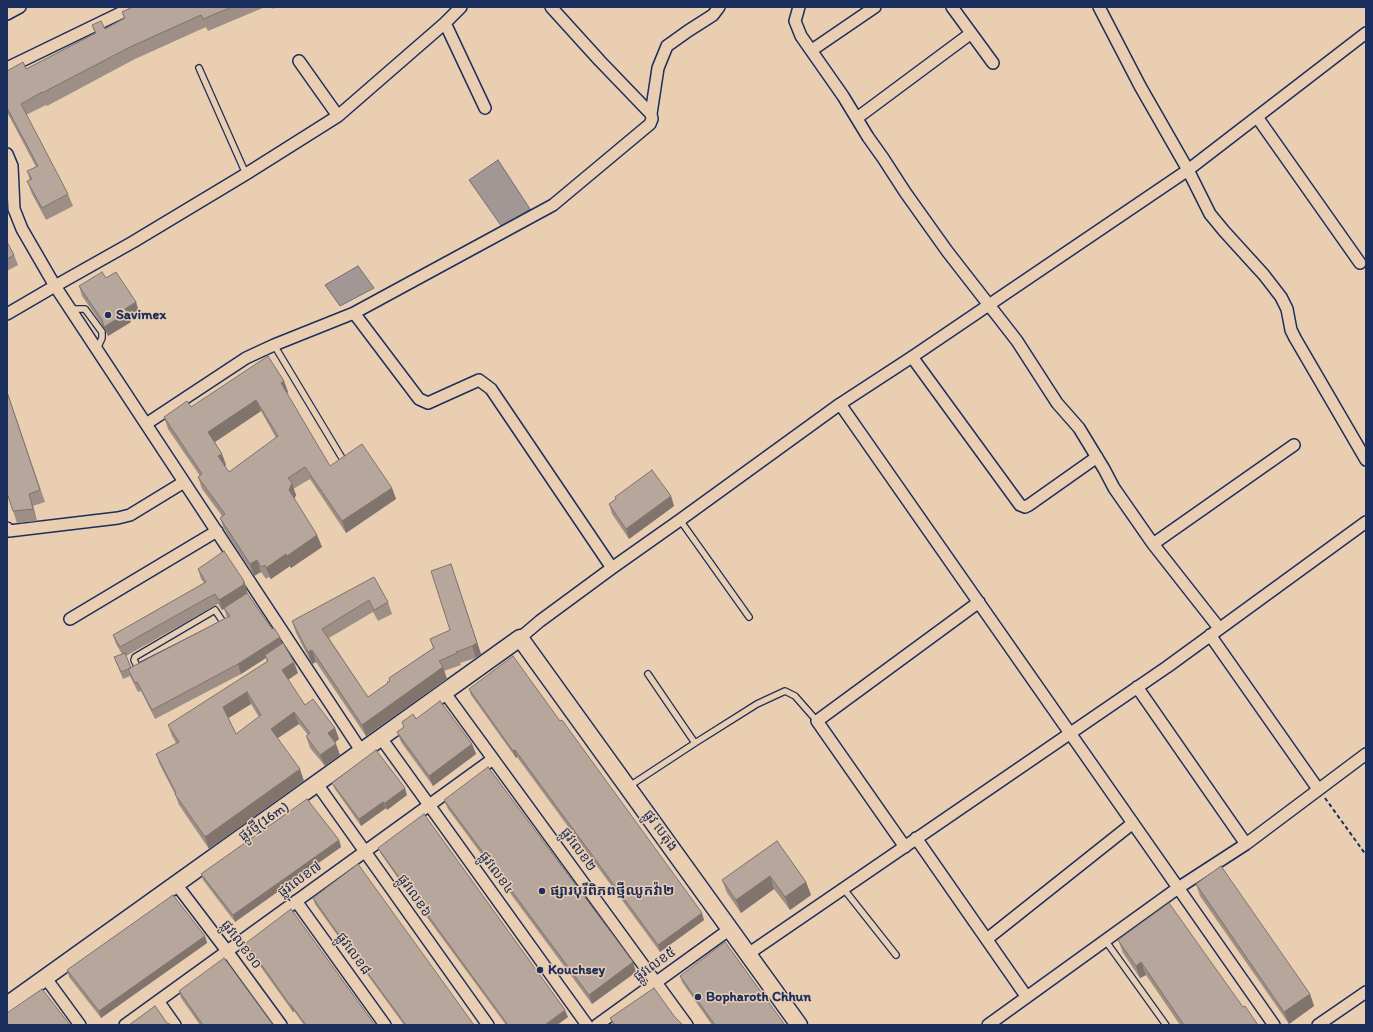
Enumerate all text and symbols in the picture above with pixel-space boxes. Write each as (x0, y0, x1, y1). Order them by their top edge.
place label: Savimex (116, 307, 166, 323)
marker: Savimex (103, 310, 113, 320)
street label: ផ្លូវថ្មី(16m) (236, 799, 292, 845)
street label: ផ្លូវ បេតុង (639, 807, 681, 855)
street label: ផ្លូវលេខ២ (557, 825, 599, 875)
street label: ផ្លូវលេខ៤ (475, 849, 517, 897)
street label: ផ្លុវលេខ៧ (275, 858, 325, 902)
street label: ផ្លូវលេខ៦ (393, 871, 435, 921)
place label: ផ្សារបុរីពិភពថ្មីឈូកវ៉ា២ (550, 883, 674, 899)
marker: ផ្សារបុរីពិភពថ្មីឈូកវ៉ា២ (537, 886, 547, 896)
street label: ផ្លូវលេខ១០ (217, 917, 265, 973)
street label: ផ្លូវលេខ៨ (332, 930, 374, 978)
street label: ផ្លូវលេខ៥ (631, 944, 679, 986)
place label: Kouchsey (548, 962, 605, 978)
marker: Kouchsey (535, 965, 545, 975)
place label: Bopharoth Chhun (706, 989, 811, 1005)
marker: Bopharoth Chhun (693, 992, 703, 1002)

